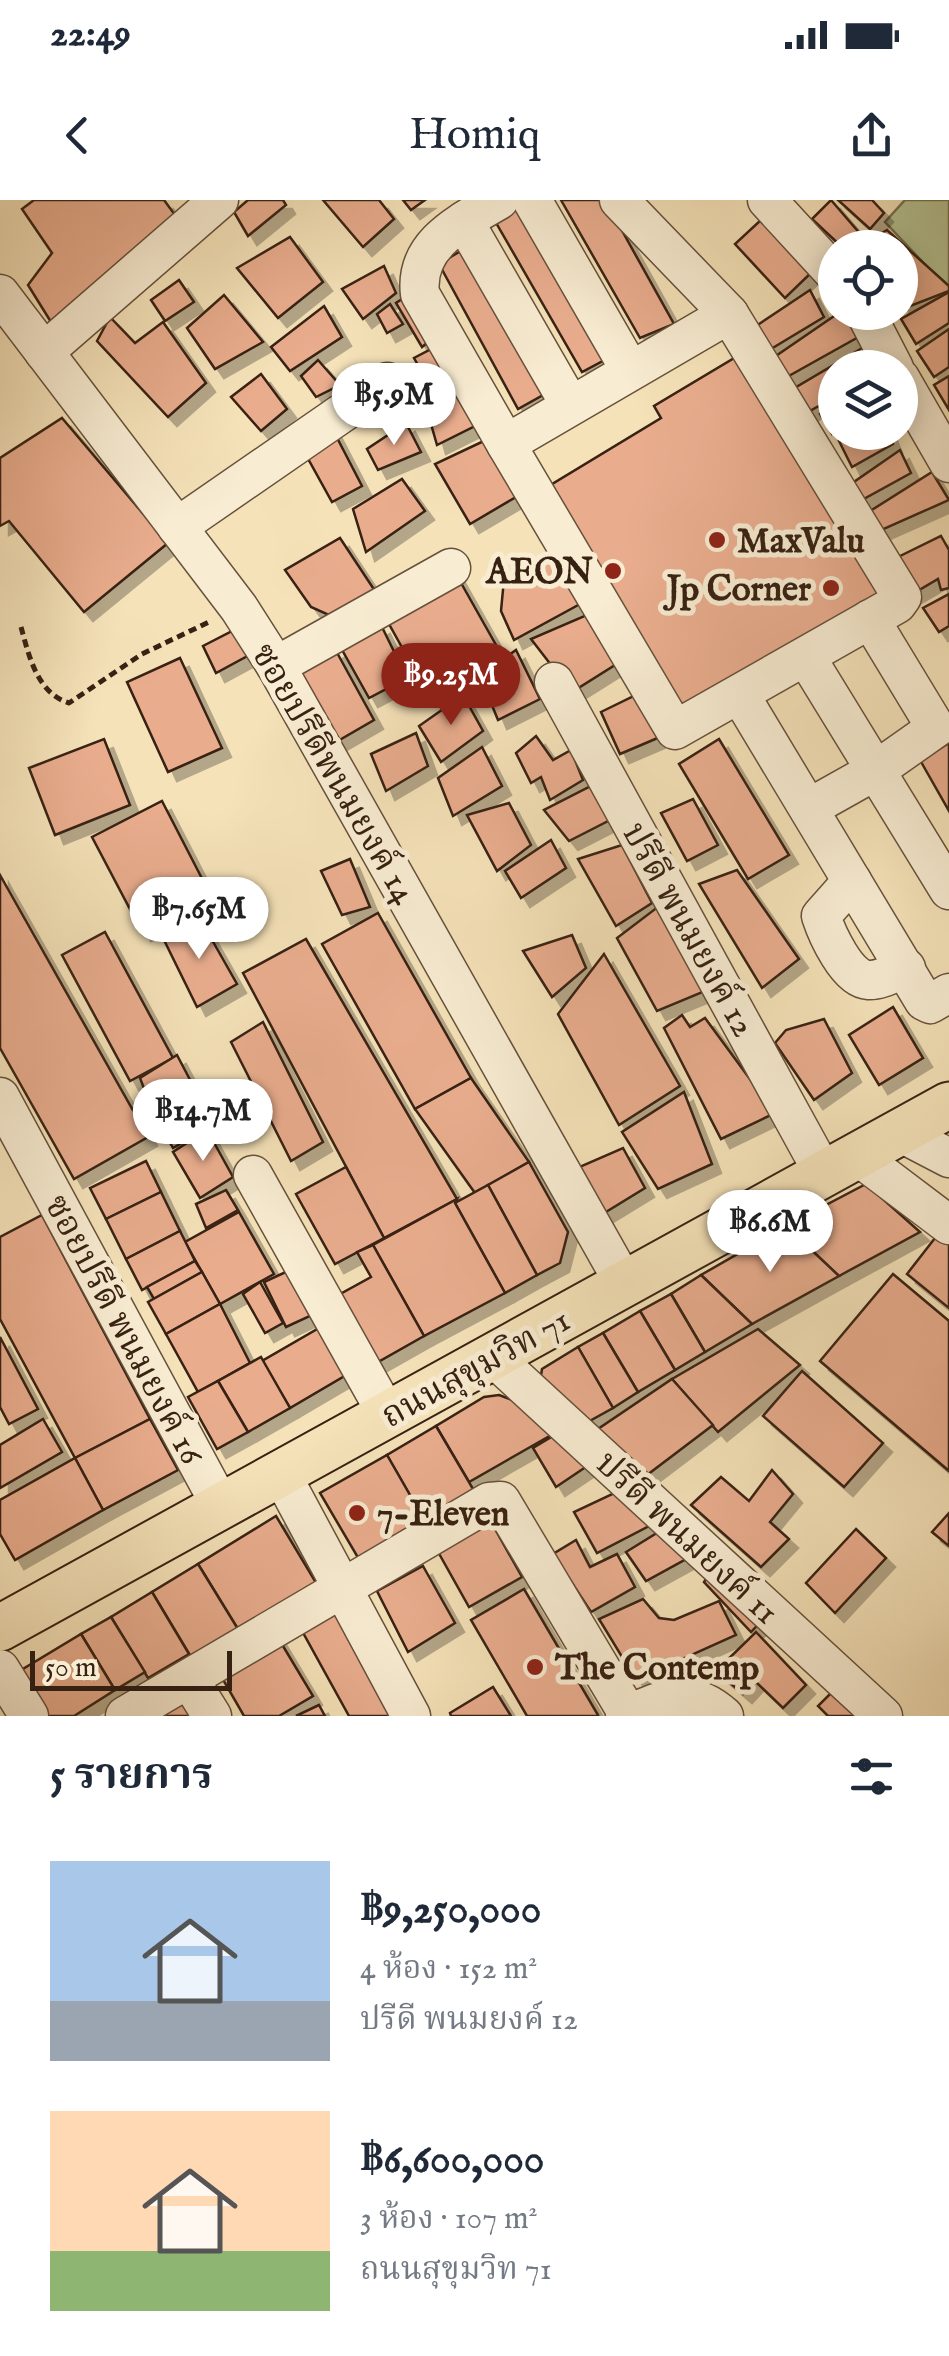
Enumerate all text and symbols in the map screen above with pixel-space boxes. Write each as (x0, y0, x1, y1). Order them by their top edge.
text: 22:49 (50, 11, 131, 59)
text: Homiq (409, 107, 540, 164)
icon: back (50, 108, 105, 163)
icon: share (844, 108, 899, 163)
map controls (818, 230, 918, 450)
button: locate (818, 230, 918, 330)
button: layers (818, 350, 918, 450)
pin: ฿5.9M (324, 363, 464, 448)
text: ฿5.9M (354, 375, 434, 416)
place label: MaxValu (737, 520, 865, 565)
marker: MaxValu (706, 529, 728, 551)
place label: AEON (484, 551, 593, 596)
marker: AEON (602, 560, 624, 582)
place label: Jp Corner (663, 568, 811, 613)
marker: Jp Corner (820, 577, 842, 599)
street label: ซอยปรีดีพนมยงค์ 14 (240, 636, 426, 913)
pin: ฿9.25M (370, 643, 532, 728)
text: ฿9.25M (403, 655, 499, 696)
street label: ปรีดี พนมยงค์ 12 (610, 815, 765, 1045)
pin: ฿7.65M (118, 877, 280, 962)
text: ฿7.65M (152, 889, 246, 930)
pin: ฿14.7M (122, 1079, 284, 1164)
text: ฿14.7M (155, 1091, 251, 1132)
street label: ซอยปรีดี พนมยงค์ 16 (33, 1187, 213, 1474)
pin: ฿6.6M (700, 1190, 840, 1275)
text: ฿6.6M (729, 1202, 811, 1243)
street label: ถนนสุขุมวิท 71 (374, 1299, 579, 1440)
street label: ปรีดี พนมยงค์ 11 (585, 1442, 788, 1635)
place label: 7-Eleven (377, 1493, 510, 1538)
marker: 7-Eleven (346, 1502, 368, 1524)
scale bar (30, 1646, 232, 1690)
place label: The Contemp (554, 1647, 759, 1692)
text: 50 m (45, 1651, 97, 1686)
marker: The Contemp (524, 1656, 546, 1678)
icon: filters (844, 1749, 899, 1804)
text: 5 รายการ (50, 1750, 213, 1803)
text: ฿9,250,000 (360, 1884, 541, 1937)
icon: home (130, 1901, 250, 2021)
text: 4 ห้อง · 152 m² (360, 1949, 537, 1990)
text: ปรีดี พนมยงค์ 12 (360, 2000, 578, 2041)
text: ฿6,600,000 (360, 2134, 544, 2187)
icon: home (130, 2151, 250, 2271)
text: 3 ห้อง · 107 m² (360, 2199, 538, 2240)
text: ถนนสุขุมวิท 71 (360, 2250, 552, 2291)

